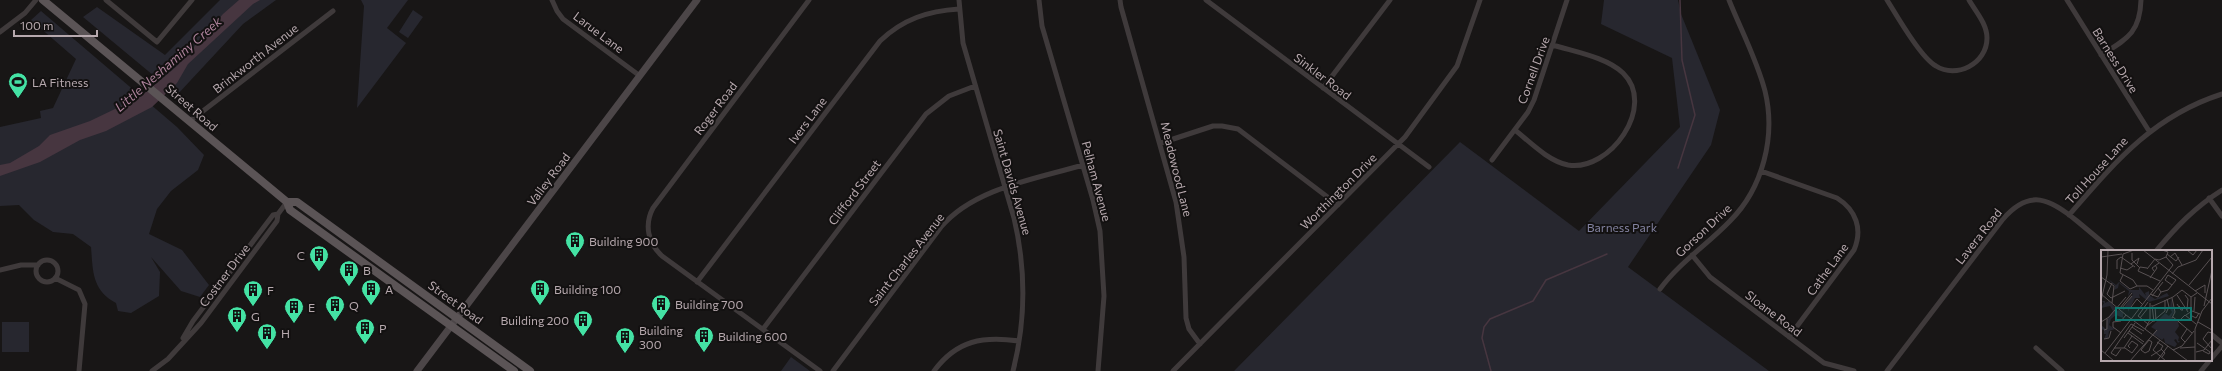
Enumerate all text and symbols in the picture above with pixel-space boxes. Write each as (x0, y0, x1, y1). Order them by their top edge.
street label: Larue Lane (571, 8, 627, 56)
scale bar (14, 12, 97, 38)
water label: Little Neshaminy Creek (111, 13, 226, 115)
text: 100 m (20, 18, 54, 32)
street label: Brinkworth Avenue (210, 20, 300, 96)
street label: Barness Drive (2090, 25, 2142, 95)
street label: Cornell Drive (1514, 34, 1552, 106)
street label: Sinkler Road (1292, 50, 1354, 102)
sports icon: LA Fitness (7, 71, 29, 99)
place label: LA Fitness (32, 75, 88, 89)
street label: Roger Road (691, 79, 739, 137)
street label: Street Road (163, 81, 221, 133)
street label: Ivers Lane (785, 94, 829, 146)
street label: Meadowood Lane (1158, 120, 1196, 218)
street label: Saint Davids Avenue (991, 127, 1035, 237)
street label: Toll House Lane (2062, 133, 2130, 207)
street label: Pelham Avenue (1080, 139, 1114, 223)
street label: Valley Road (524, 150, 572, 208)
street label: Worthington Drive (1297, 150, 1379, 232)
street label: Clifford Street (825, 157, 883, 227)
street label: Gorson Drive (1672, 201, 1734, 259)
street label: Lavera Road (1952, 205, 2004, 267)
street label: Saint Charles Avenue (865, 210, 947, 308)
park label: Barness Park (1587, 220, 1658, 234)
building icon: Building 900 (564, 230, 586, 258)
place label: Building 900 (589, 234, 658, 248)
street label: Cathe Lane (1803, 240, 1851, 298)
street label: Costner Drive (196, 241, 252, 309)
building icon: C (308, 244, 330, 272)
place label: C (297, 248, 305, 262)
inset map (2101, 250, 2212, 361)
building icon: B (338, 259, 360, 287)
place label: B (363, 263, 371, 277)
street label: Street Road (426, 277, 486, 327)
building icon: A (360, 278, 382, 306)
building icon: Building 100 (529, 278, 551, 306)
building icon: F (242, 279, 264, 307)
place label: A (385, 282, 393, 296)
place label: Building 100 (554, 282, 621, 296)
place label: F (267, 283, 274, 297)
street label: Sloane Road (1743, 287, 1805, 339)
building icon: Building 700 (650, 293, 672, 321)
building icon: Q (324, 294, 346, 322)
building icon: E (283, 296, 305, 324)
place label: Building 700 (675, 297, 743, 311)
place label: Q (349, 298, 359, 312)
place label: E (308, 300, 315, 314)
building icon: G (226, 305, 248, 333)
place label: G (251, 309, 260, 323)
building icon: Building 200 (572, 309, 594, 337)
place label: Building 200 (500, 313, 569, 327)
building icon: P (354, 317, 376, 345)
place label: P (379, 321, 387, 335)
building icon: H (256, 322, 278, 350)
place label: Building 300 (639, 323, 683, 351)
building icon: Building 600 (693, 325, 715, 353)
place label: H (281, 326, 290, 340)
building icon: Building 300 (614, 326, 636, 354)
place label: Building 600 (718, 329, 787, 343)

